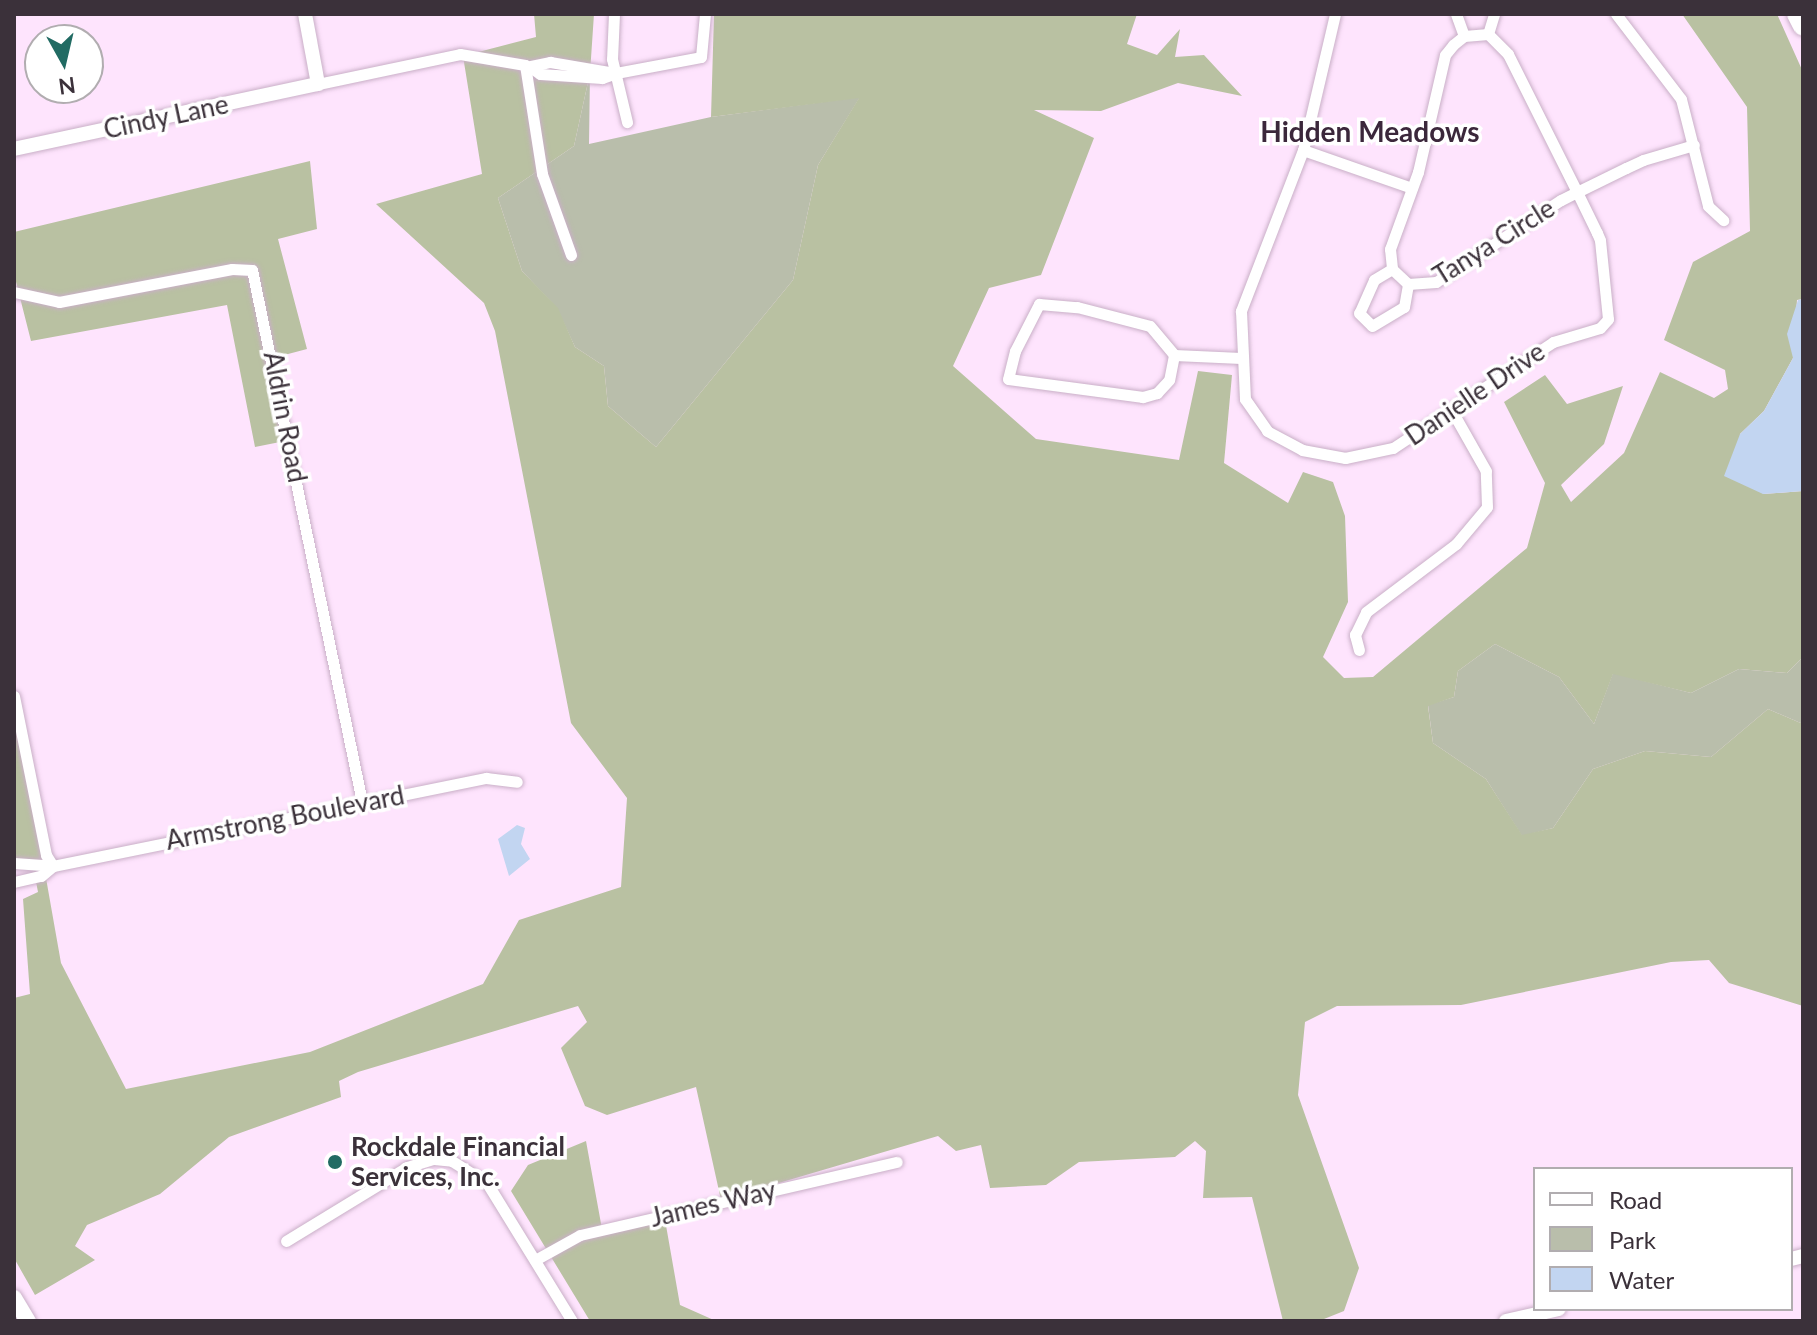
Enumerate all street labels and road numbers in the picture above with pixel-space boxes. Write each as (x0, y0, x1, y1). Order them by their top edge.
street label: Cindy Lane (101, 89, 231, 145)
street label: Tanya Circle (1428, 192, 1560, 292)
street label: Danielle Drive (1399, 336, 1551, 452)
street label: Aldrin Road (257, 349, 313, 485)
street label: Armstrong Boulevard (163, 780, 407, 856)
street label: James Way (647, 1174, 779, 1234)

